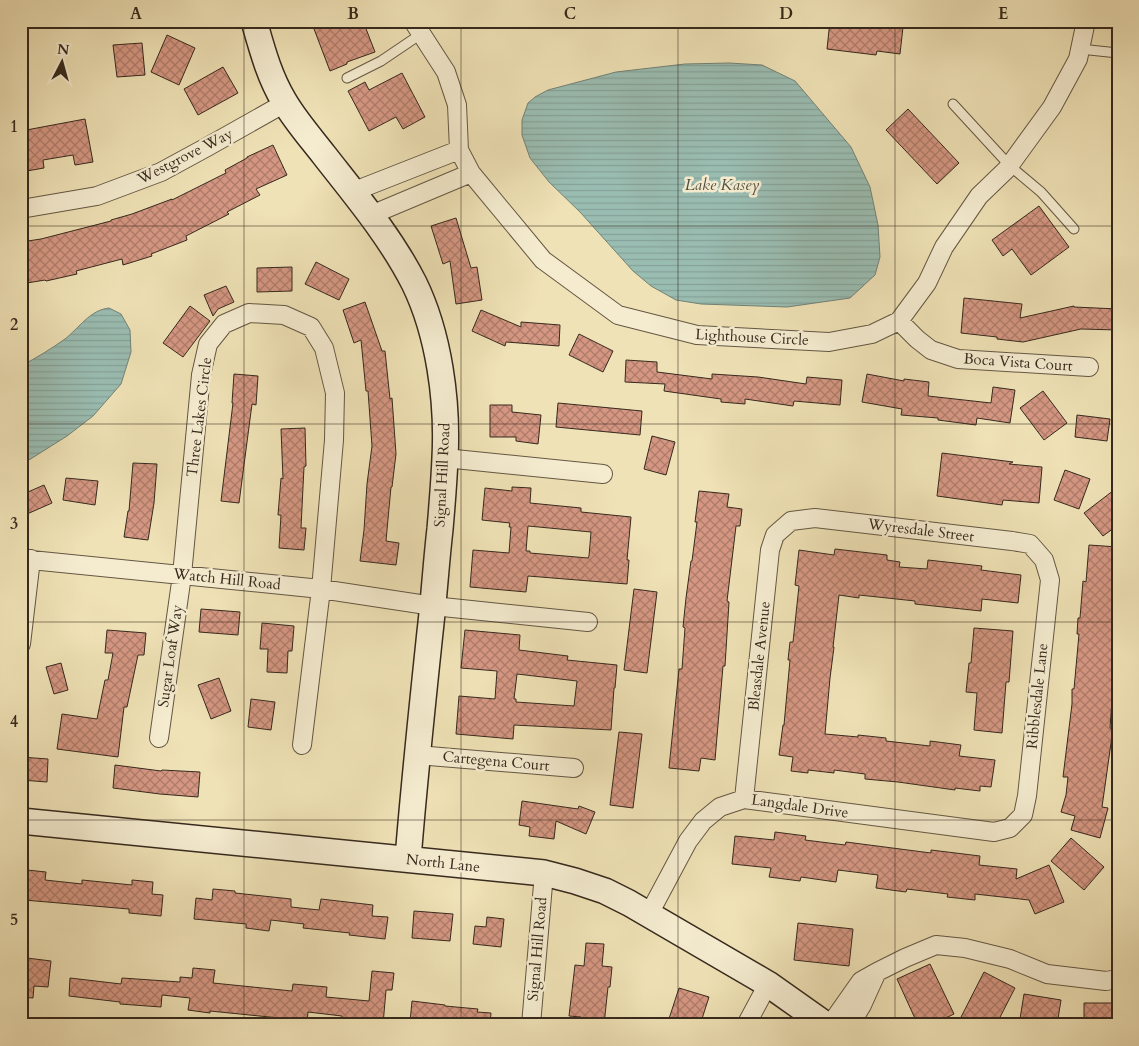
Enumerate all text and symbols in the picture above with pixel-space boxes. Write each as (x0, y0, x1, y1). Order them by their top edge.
text: A (130, 3, 142, 25)
text: B (347, 3, 359, 25)
text: C (564, 3, 576, 25)
text: D (779, 3, 793, 25)
text: E (998, 3, 1008, 25)
north arrow (38, 38, 88, 88)
text: N (56, 39, 70, 60)
text: 1 (10, 116, 18, 138)
street label: Westgrove Way (133, 123, 236, 189)
water label: Lake Kasey (685, 174, 759, 196)
text: 2 (10, 314, 18, 336)
street label: Lighthouse Circle (695, 324, 809, 350)
street label: Boca Vista Court (963, 348, 1073, 376)
street label: Three Lakes Circle (182, 356, 216, 478)
street label: Signal Hill Road (429, 422, 455, 528)
text: 3 (10, 513, 18, 535)
street label: Wyresdale Street (866, 513, 976, 546)
street label: Watch Hill Road (171, 563, 282, 595)
street label: Bleasdale Avenue (743, 600, 775, 712)
street label: Sugar Loaf Way (153, 603, 187, 709)
street label: Ribblesdale Lane (1021, 642, 1053, 750)
text: 4 (10, 711, 18, 733)
street label: Cartegena Court (442, 746, 551, 776)
street label: Langdale Drive (750, 789, 850, 823)
street label: North Lane (405, 849, 481, 877)
street label: Signal Hill Road (522, 896, 552, 1002)
text: 5 (10, 909, 18, 931)

